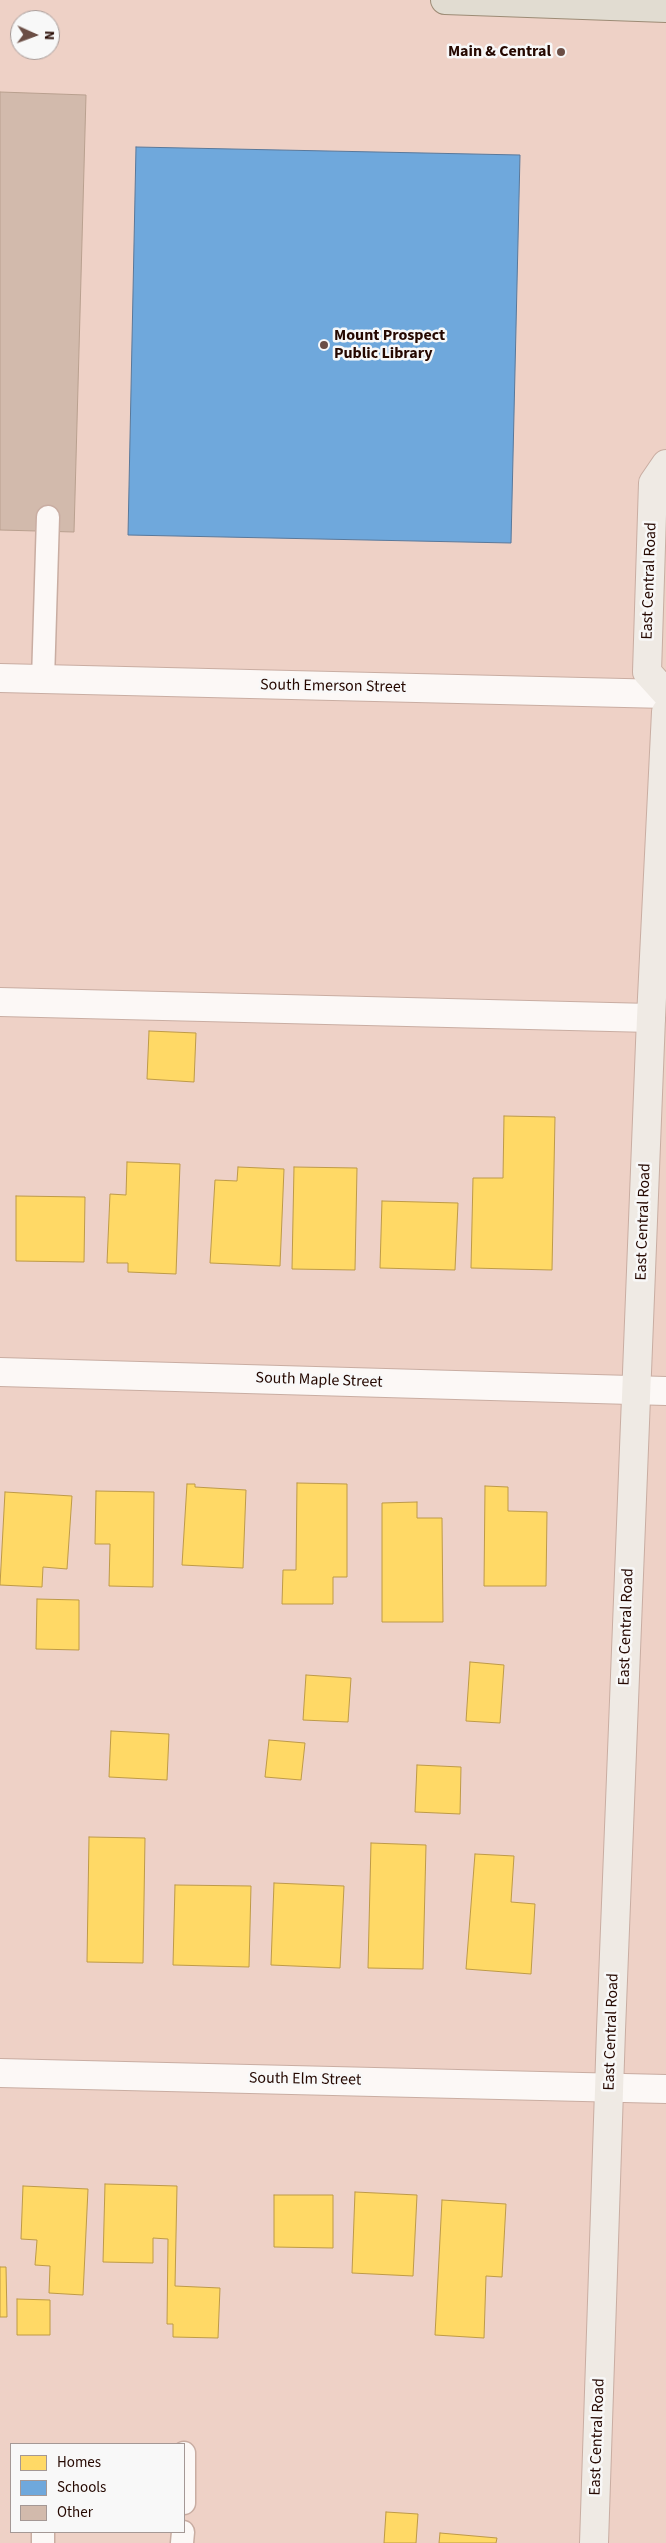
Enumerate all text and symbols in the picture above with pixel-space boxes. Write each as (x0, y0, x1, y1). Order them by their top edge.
north arrow (10, 10, 60, 60)
text: N (39, 30, 59, 40)
place label: Main & Central (448, 42, 551, 62)
marker: Main & Central (555, 46, 567, 58)
place label: Mount Prospect Public Library (334, 326, 445, 364)
marker: Mount Prospect Public Library (318, 339, 330, 351)
street label: East Central Road (638, 522, 662, 640)
street label: South Emerson Street (260, 676, 406, 698)
street label: East Central Road (632, 1163, 656, 1281)
street label: South Maple Street (255, 1369, 383, 1393)
street label: East Central Road (615, 1568, 639, 1686)
street label: East Central Road (600, 1973, 624, 2091)
street label: South Elm Street (249, 2069, 361, 2091)
street label: East Central Road (586, 2378, 610, 2496)
legend (10, 2443, 185, 2533)
text: Homes (57, 2452, 101, 2473)
text: Schools (57, 2477, 106, 2498)
text: Other (57, 2502, 93, 2523)

